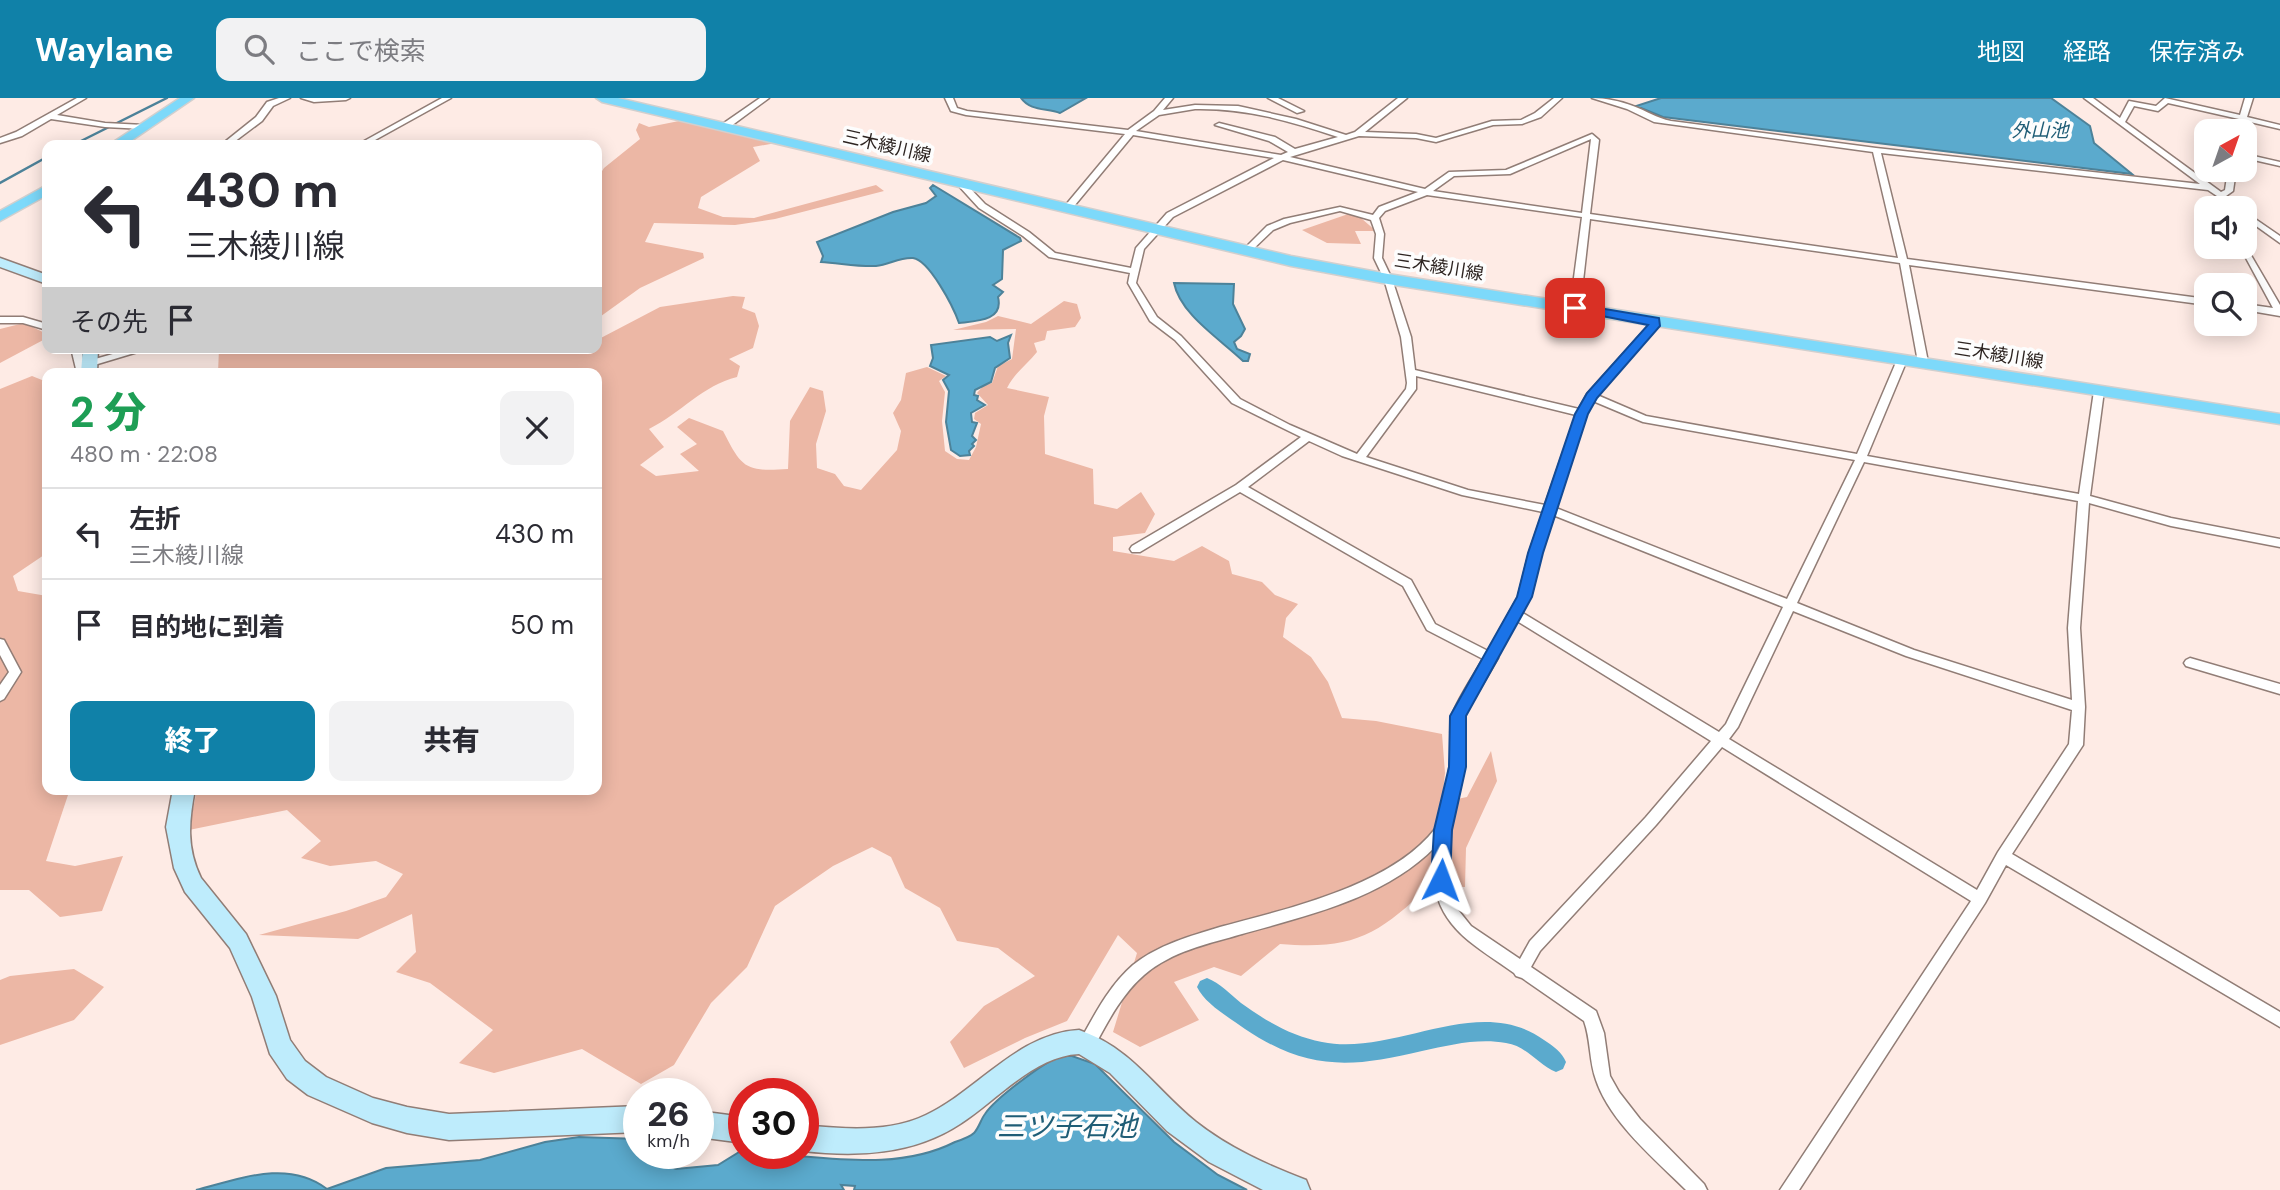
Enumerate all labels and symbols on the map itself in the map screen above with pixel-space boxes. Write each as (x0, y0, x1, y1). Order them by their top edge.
water label: 外山池 (2011, 118, 2070, 143)
north arrow (2194, 119, 2258, 182)
street label: 三木綾川線 (840, 124, 934, 168)
street label: 三木綾川線 (1393, 248, 1485, 286)
pin (1545, 278, 1605, 338)
street label: 三木綾川線 (1953, 336, 2045, 374)
position arrow (1404, 843, 1478, 917)
speed limit sign: 30 (728, 1078, 819, 1169)
water label: 三ツ子石池 (997, 1108, 1140, 1145)

